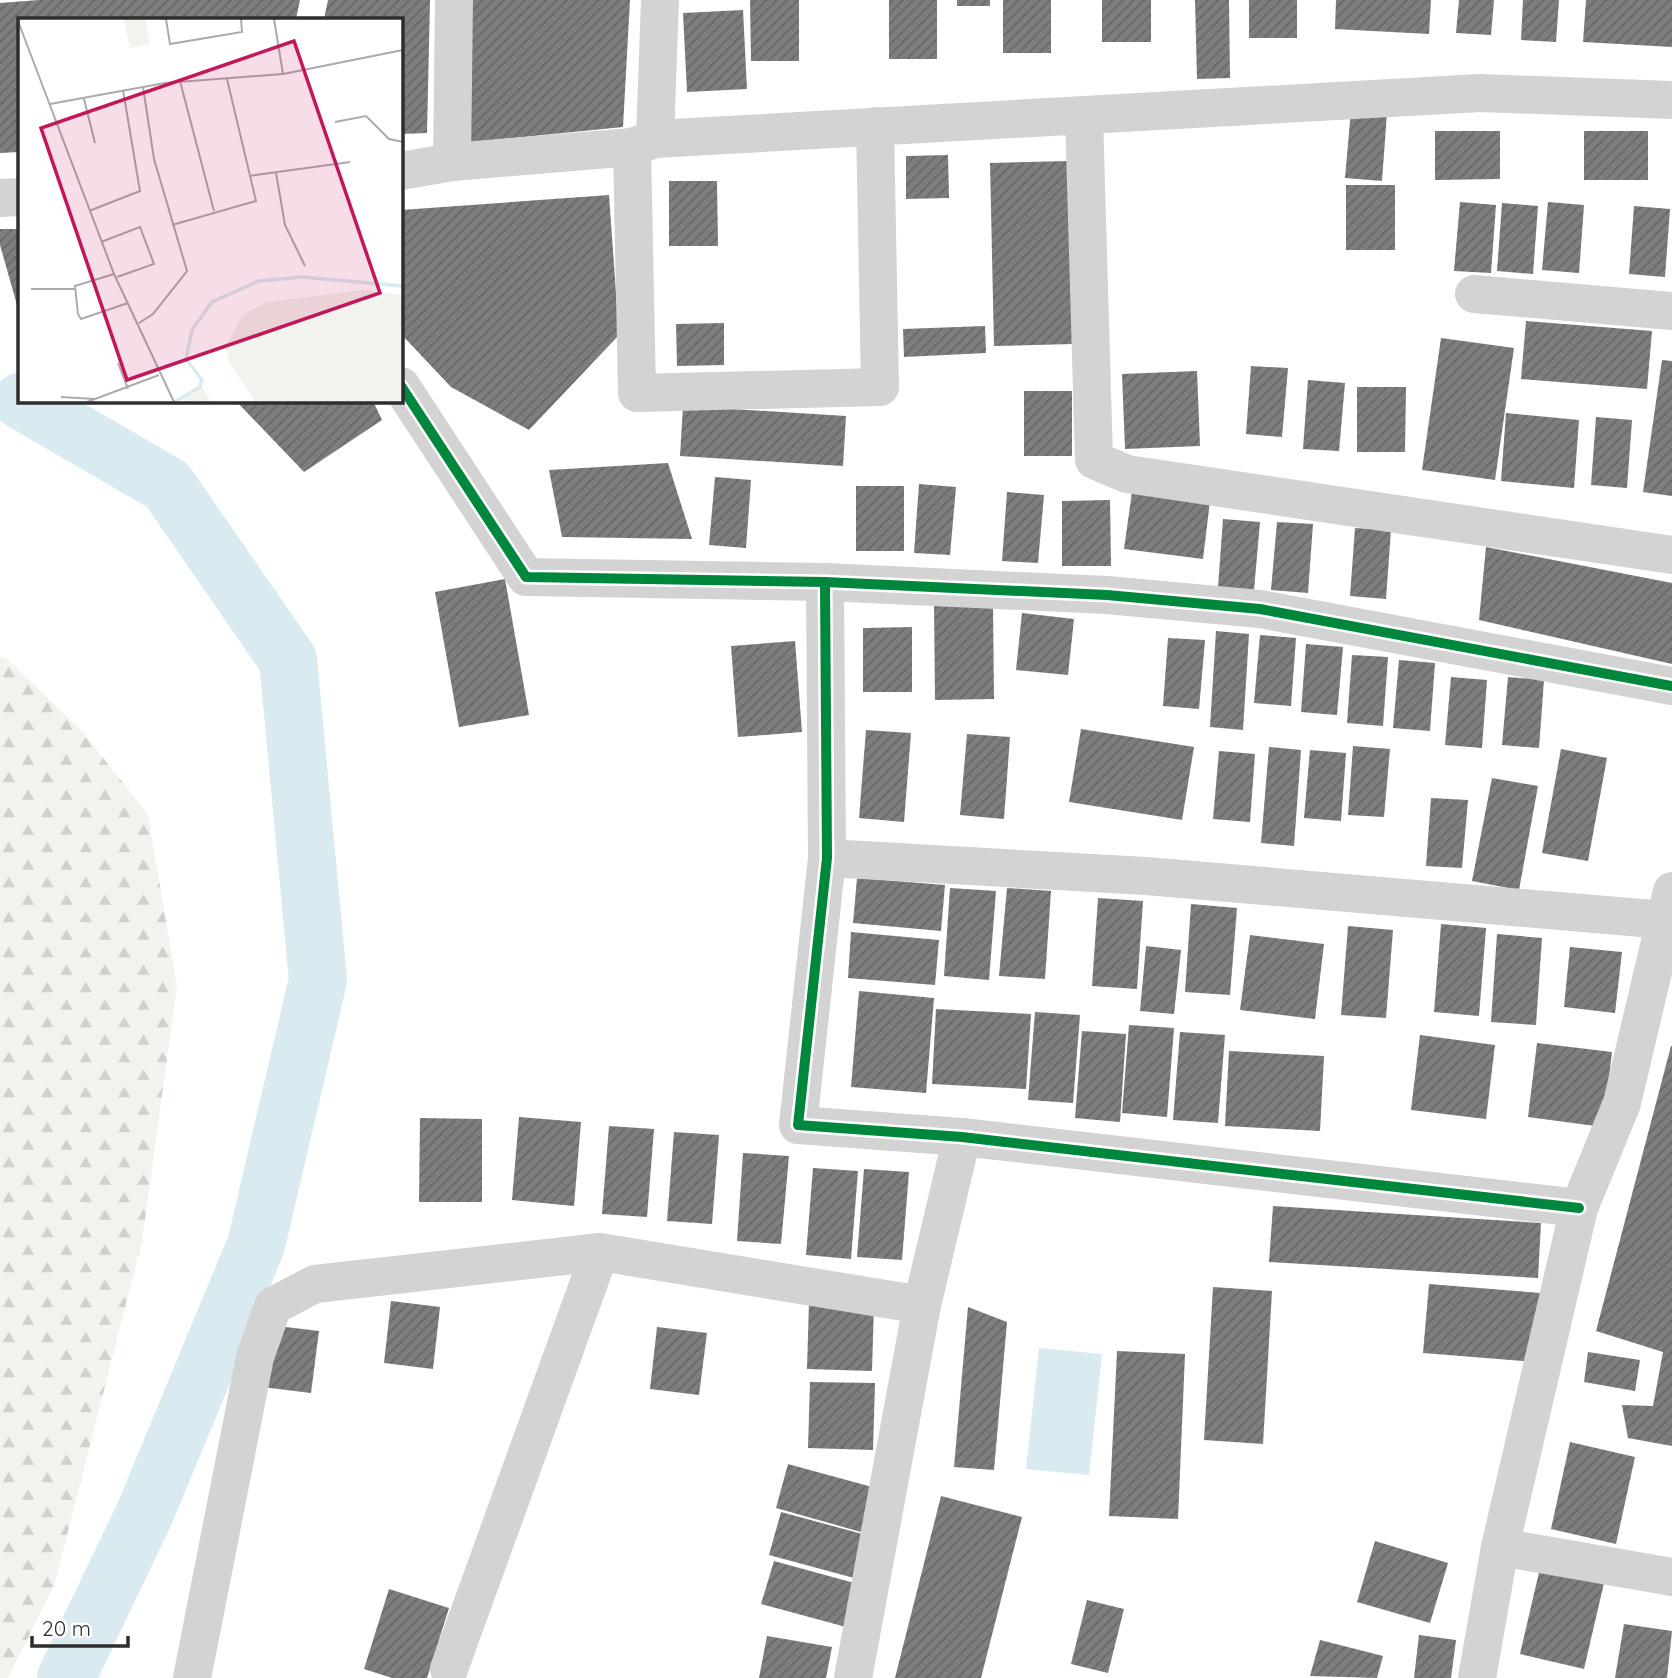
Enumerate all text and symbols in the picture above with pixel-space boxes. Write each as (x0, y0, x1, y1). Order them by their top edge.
inset map (18, 18, 402, 402)
scale bar (32, 1604, 128, 1648)
text: 20 m (42, 1615, 91, 1641)

